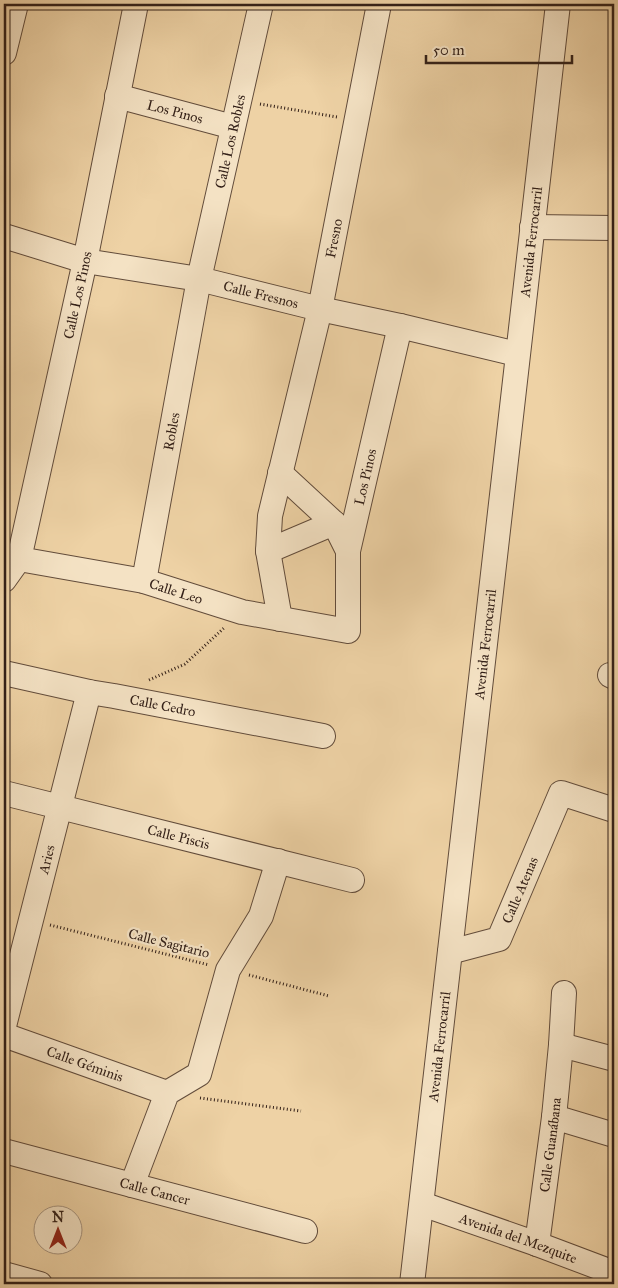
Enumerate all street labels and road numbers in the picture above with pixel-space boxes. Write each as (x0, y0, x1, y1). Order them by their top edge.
street label: Calle Los Robles (212, 93, 249, 190)
street label: Los Pinos (145, 96, 205, 128)
street label: Avenida Ferrocarril (517, 186, 546, 299)
street label: Fresno (322, 217, 346, 260)
street label: Calle Los Pinos (60, 250, 96, 341)
street label: Calle Fresnos (222, 277, 300, 312)
street label: Robles (160, 411, 184, 452)
street label: Los Pinos (351, 447, 380, 507)
street label: Calle Leo (147, 575, 205, 608)
street label: Avenida Ferrocarril (471, 588, 500, 701)
street label: Calle Cedro (128, 691, 197, 720)
street label: Calle Piscis (146, 821, 211, 853)
street label: Aries (35, 843, 59, 877)
street label: Calle Atenas (499, 854, 542, 926)
street label: Calle Sagitario (126, 925, 211, 962)
street label: Avenida Ferrocarril (425, 990, 454, 1104)
street label: Calle Géminis (44, 1043, 125, 1086)
street label: Calle Guanábana (536, 1097, 565, 1193)
street label: Calle Cancer (118, 1174, 192, 1209)
street label: Avenida del Mezquite (456, 1209, 579, 1267)

